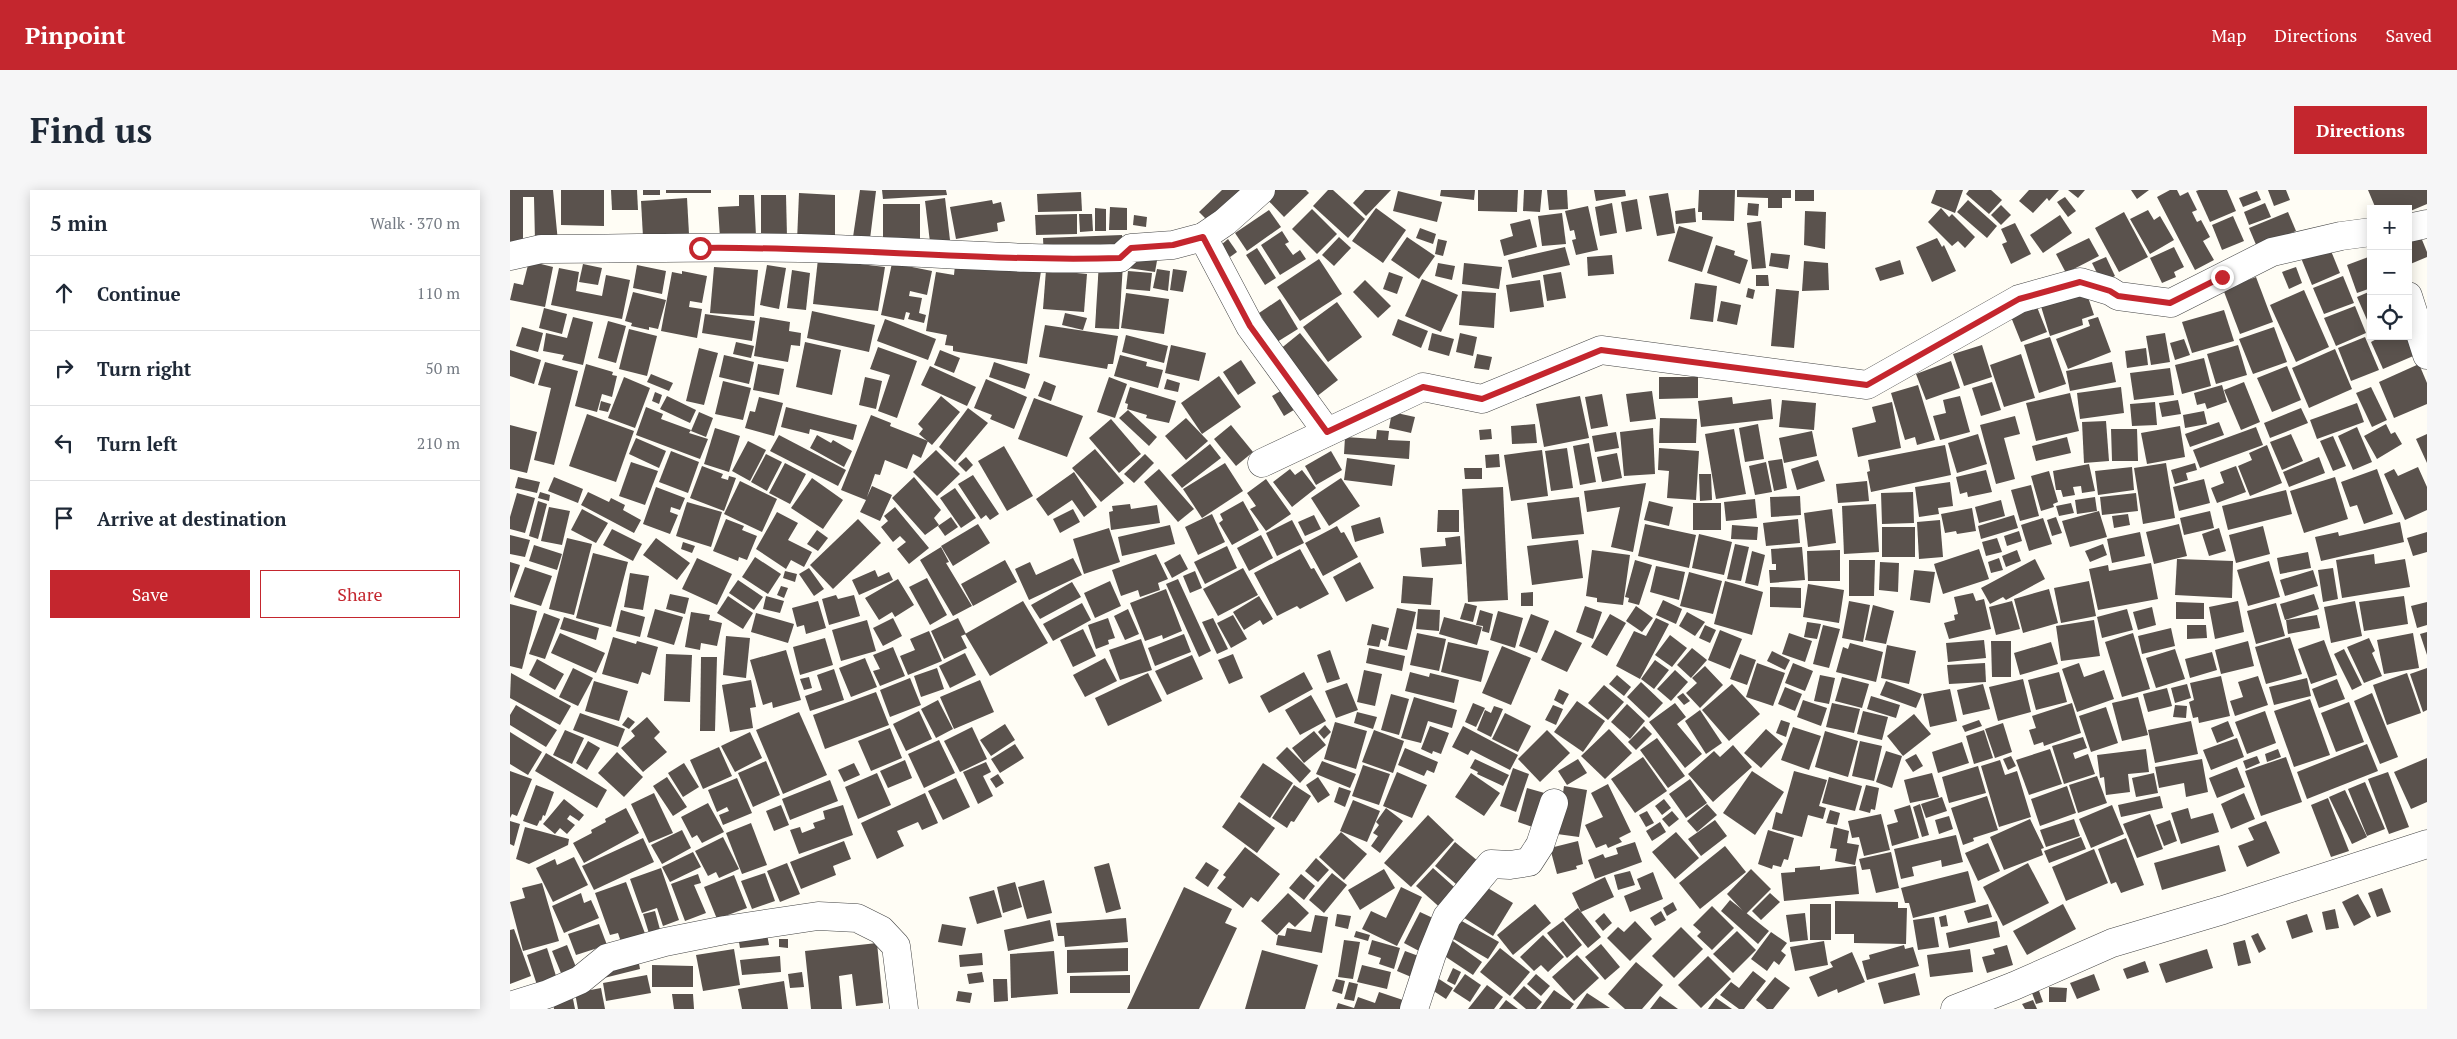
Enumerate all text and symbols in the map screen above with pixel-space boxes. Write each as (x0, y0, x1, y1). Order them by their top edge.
text: Pinpoint (25, 19, 126, 51)
text: Map (2211, 23, 2246, 47)
text: Directions (2274, 23, 2357, 47)
text: Saved (2385, 23, 2432, 47)
button: Directions (2294, 106, 2427, 154)
text: Find us (30, 107, 152, 153)
map controls (2367, 205, 2412, 340)
button: + (2367, 205, 2412, 250)
text: 5 min (50, 209, 107, 237)
text: Walk · 370 m (370, 212, 460, 234)
route start (689, 237, 712, 260)
button: − (2367, 250, 2412, 295)
route end (2211, 266, 2234, 289)
icon: ahead (50, 279, 78, 307)
text: Continue (97, 281, 181, 306)
text: 110 m (417, 282, 460, 304)
button: locate (2367, 295, 2412, 340)
icon: right (50, 354, 78, 382)
text: Turn right (97, 356, 191, 381)
text: 50 m (425, 357, 460, 379)
icon: left (50, 429, 78, 457)
text: Turn left (97, 431, 178, 456)
text: 210 m (417, 432, 460, 454)
icon: arrive (50, 504, 78, 532)
text: Arrive at destination (97, 506, 286, 531)
button: Save (50, 570, 250, 618)
button: Share (260, 570, 460, 618)

